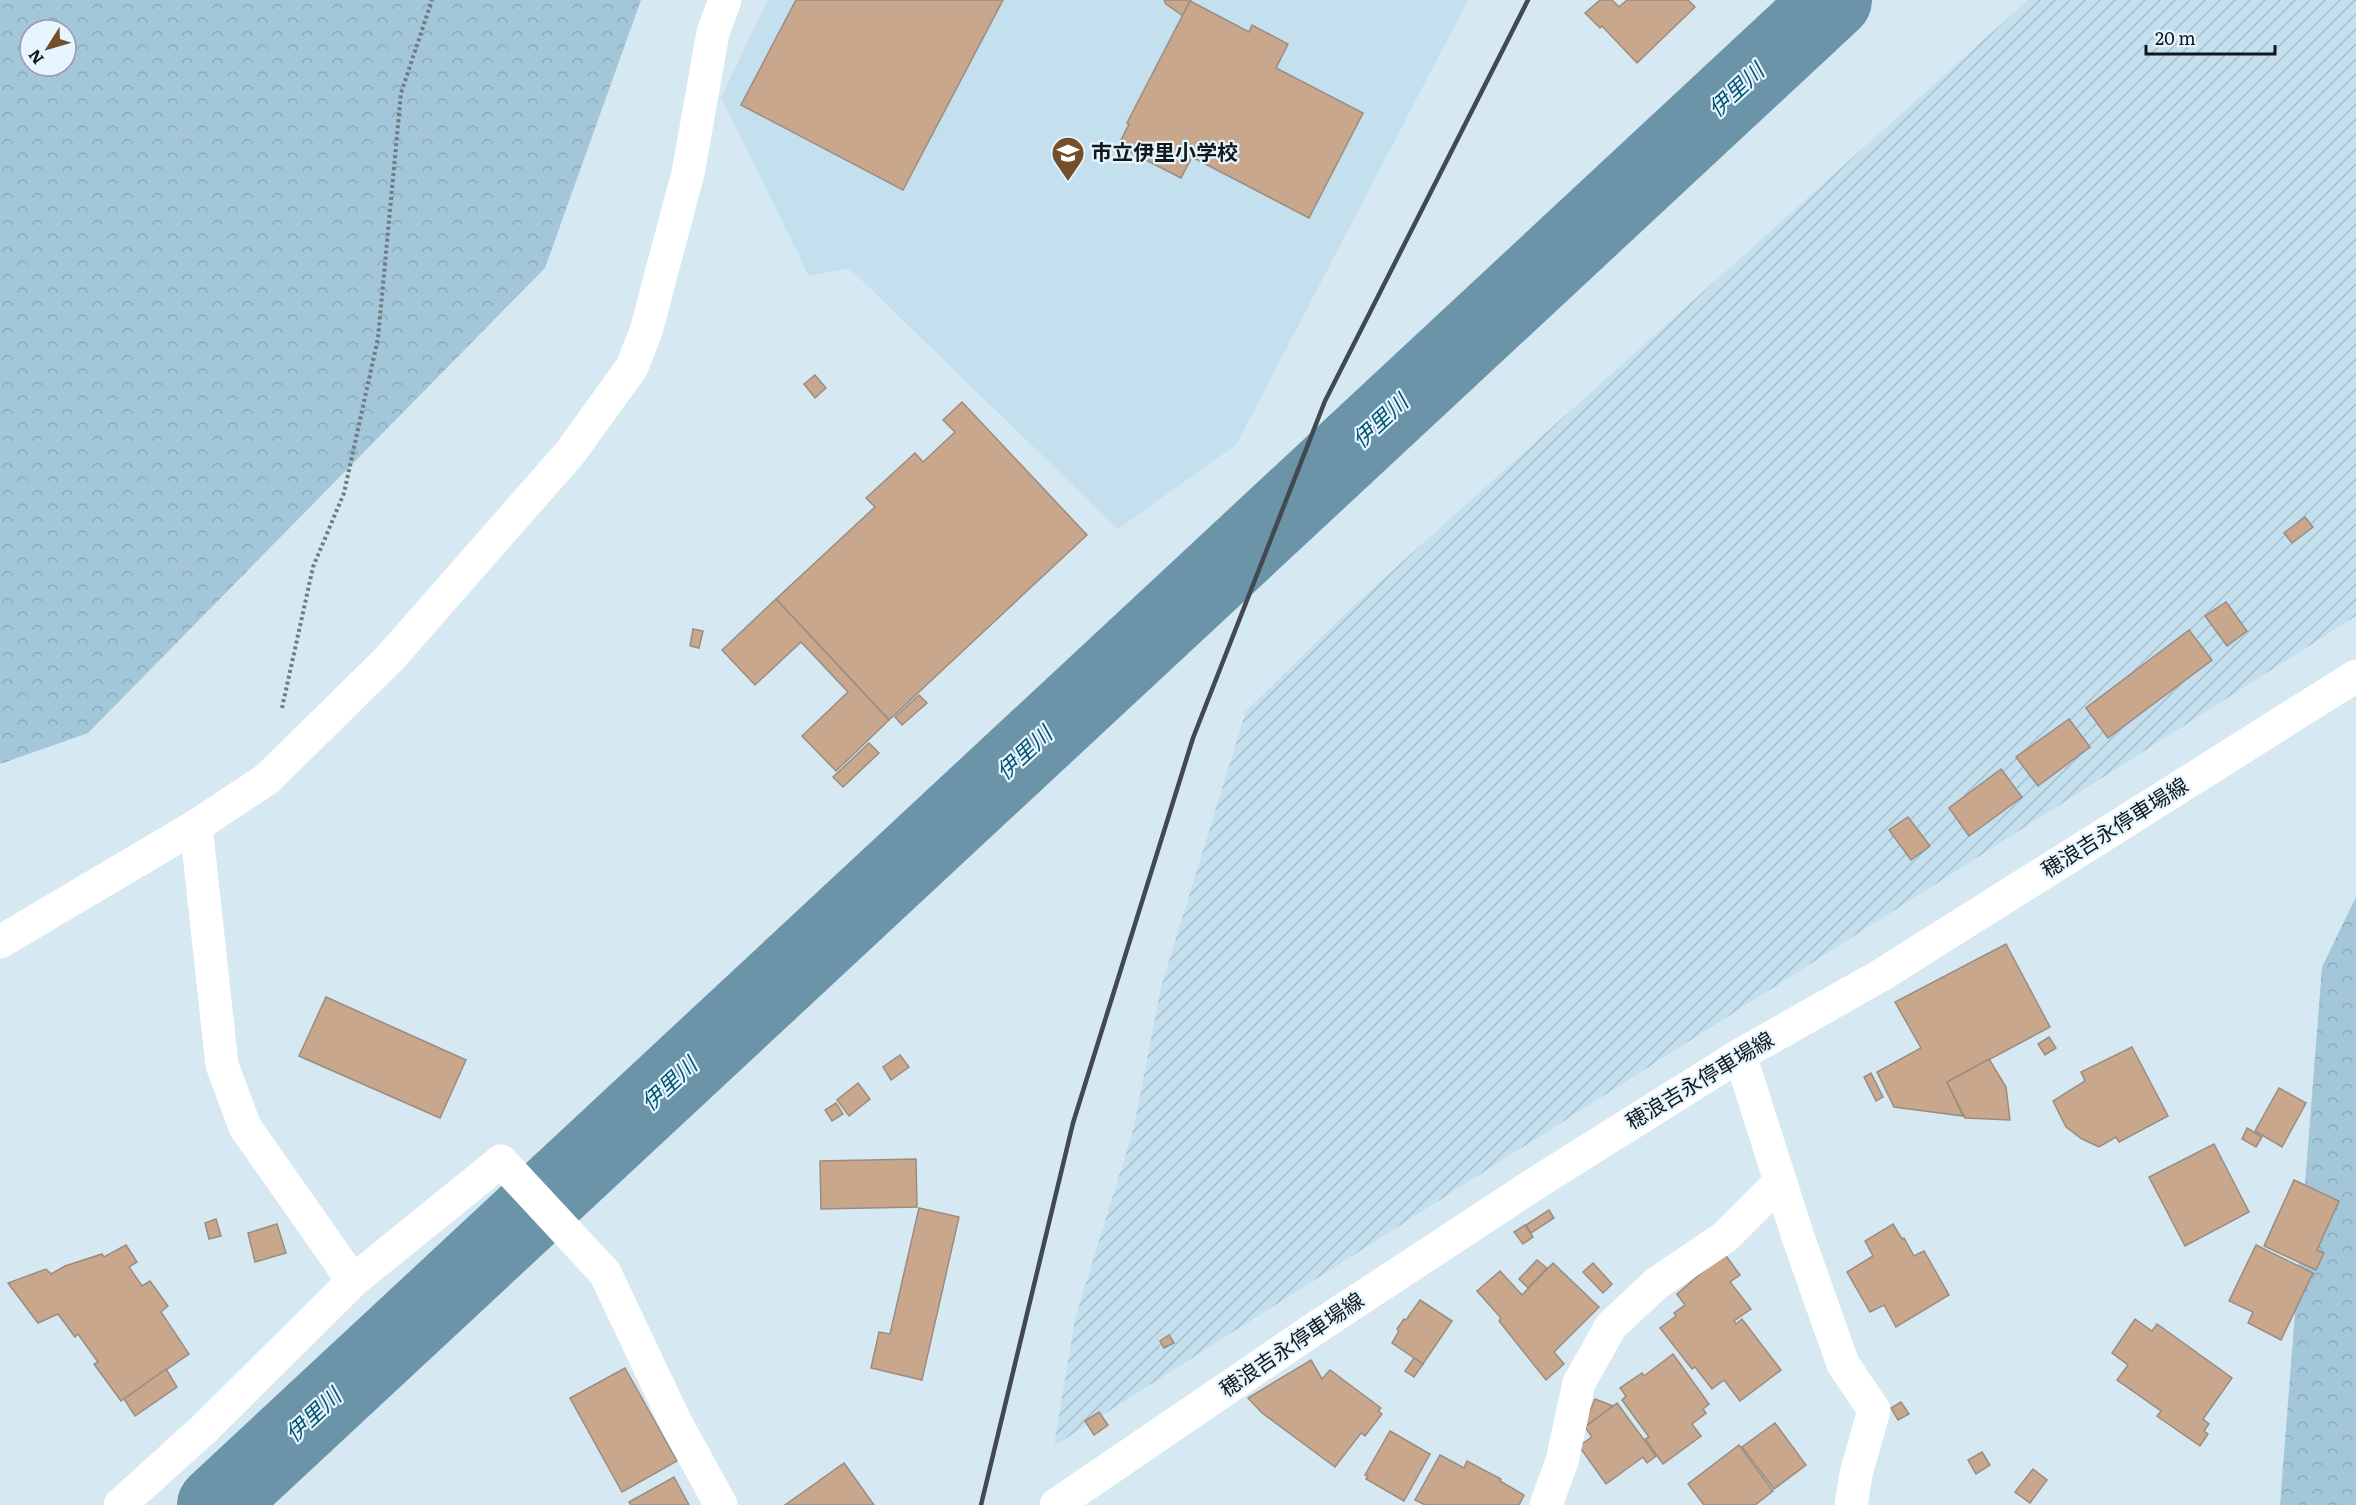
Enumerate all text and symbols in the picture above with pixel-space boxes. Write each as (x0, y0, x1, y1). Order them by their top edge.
north arrow (18, 18, 78, 78)
scale bar (2146, 18, 2275, 56)
text: 20 m (2155, 24, 2196, 51)
text: N (22, 45, 49, 70)
water label: 伊里川 (1700, 53, 1772, 123)
school or university icon: 市立伊里小学校 (1050, 135, 1086, 182)
place label: 市立伊里小学校 (1091, 135, 1238, 166)
water label: 伊里川 (1344, 384, 1416, 454)
water label: 伊里川 (988, 716, 1060, 786)
street label: 穂浪吉永停車場線 (2034, 768, 2193, 884)
street label: 穂浪吉永停車場線 (1619, 1022, 1779, 1135)
water label: 伊里川 (633, 1047, 705, 1117)
street label: 穂浪吉永停車場線 (1212, 1283, 1369, 1403)
water label: 伊里川 (277, 1378, 349, 1448)

